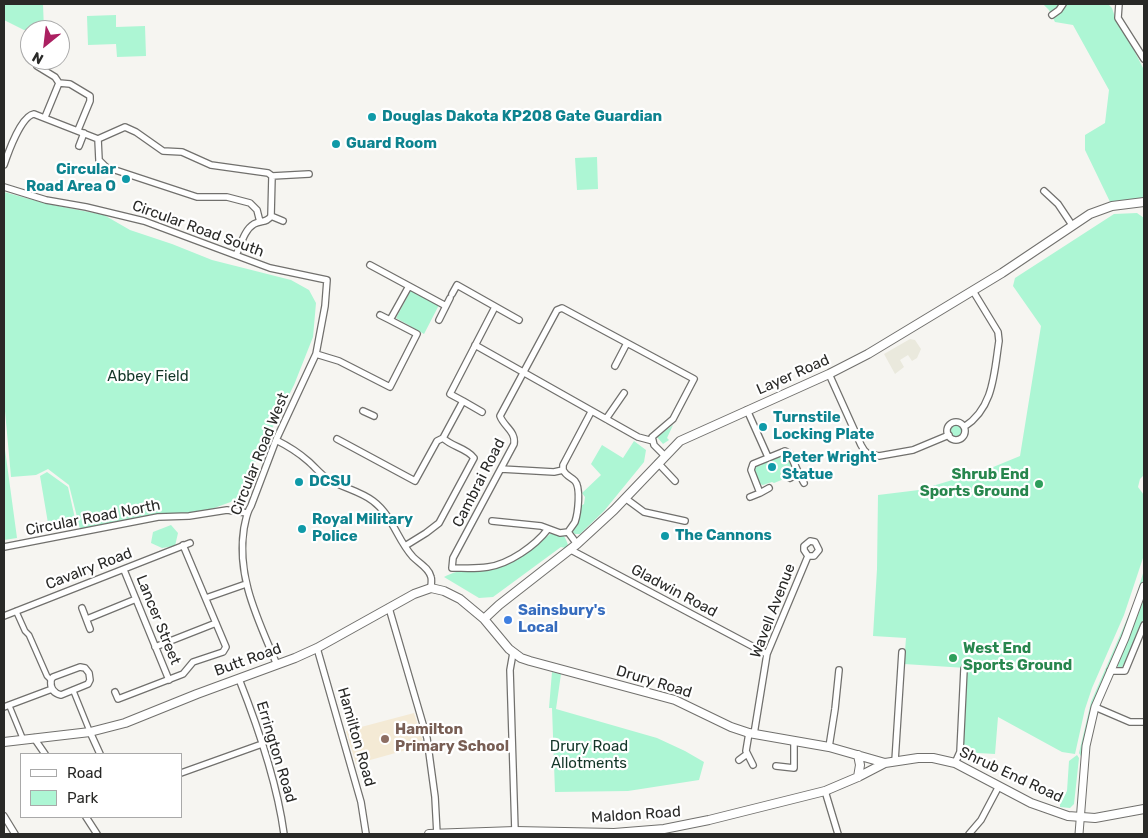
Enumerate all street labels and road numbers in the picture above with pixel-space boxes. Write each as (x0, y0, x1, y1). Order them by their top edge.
street label: Circular Road South (130, 197, 266, 261)
street label: Layer Road (754, 351, 832, 399)
street label: Circular Road West (227, 390, 293, 518)
street label: Cambrai Road (449, 436, 509, 530)
street label: Circular Road North (24, 496, 162, 540)
street label: Cavalry Road (43, 544, 135, 594)
street label: Gladwin Road (628, 561, 720, 621)
street label: Wavell Avenue (747, 561, 799, 661)
street label: Lancer Street (132, 572, 184, 668)
street label: Butt Road (212, 640, 284, 680)
street label: Drury Road (614, 662, 694, 702)
street label: Hamilton Road (333, 685, 379, 789)
street label: Errington Road (252, 699, 300, 805)
street label: Shrub End Road (956, 743, 1066, 807)
street label: Maldon Road (591, 803, 681, 827)

